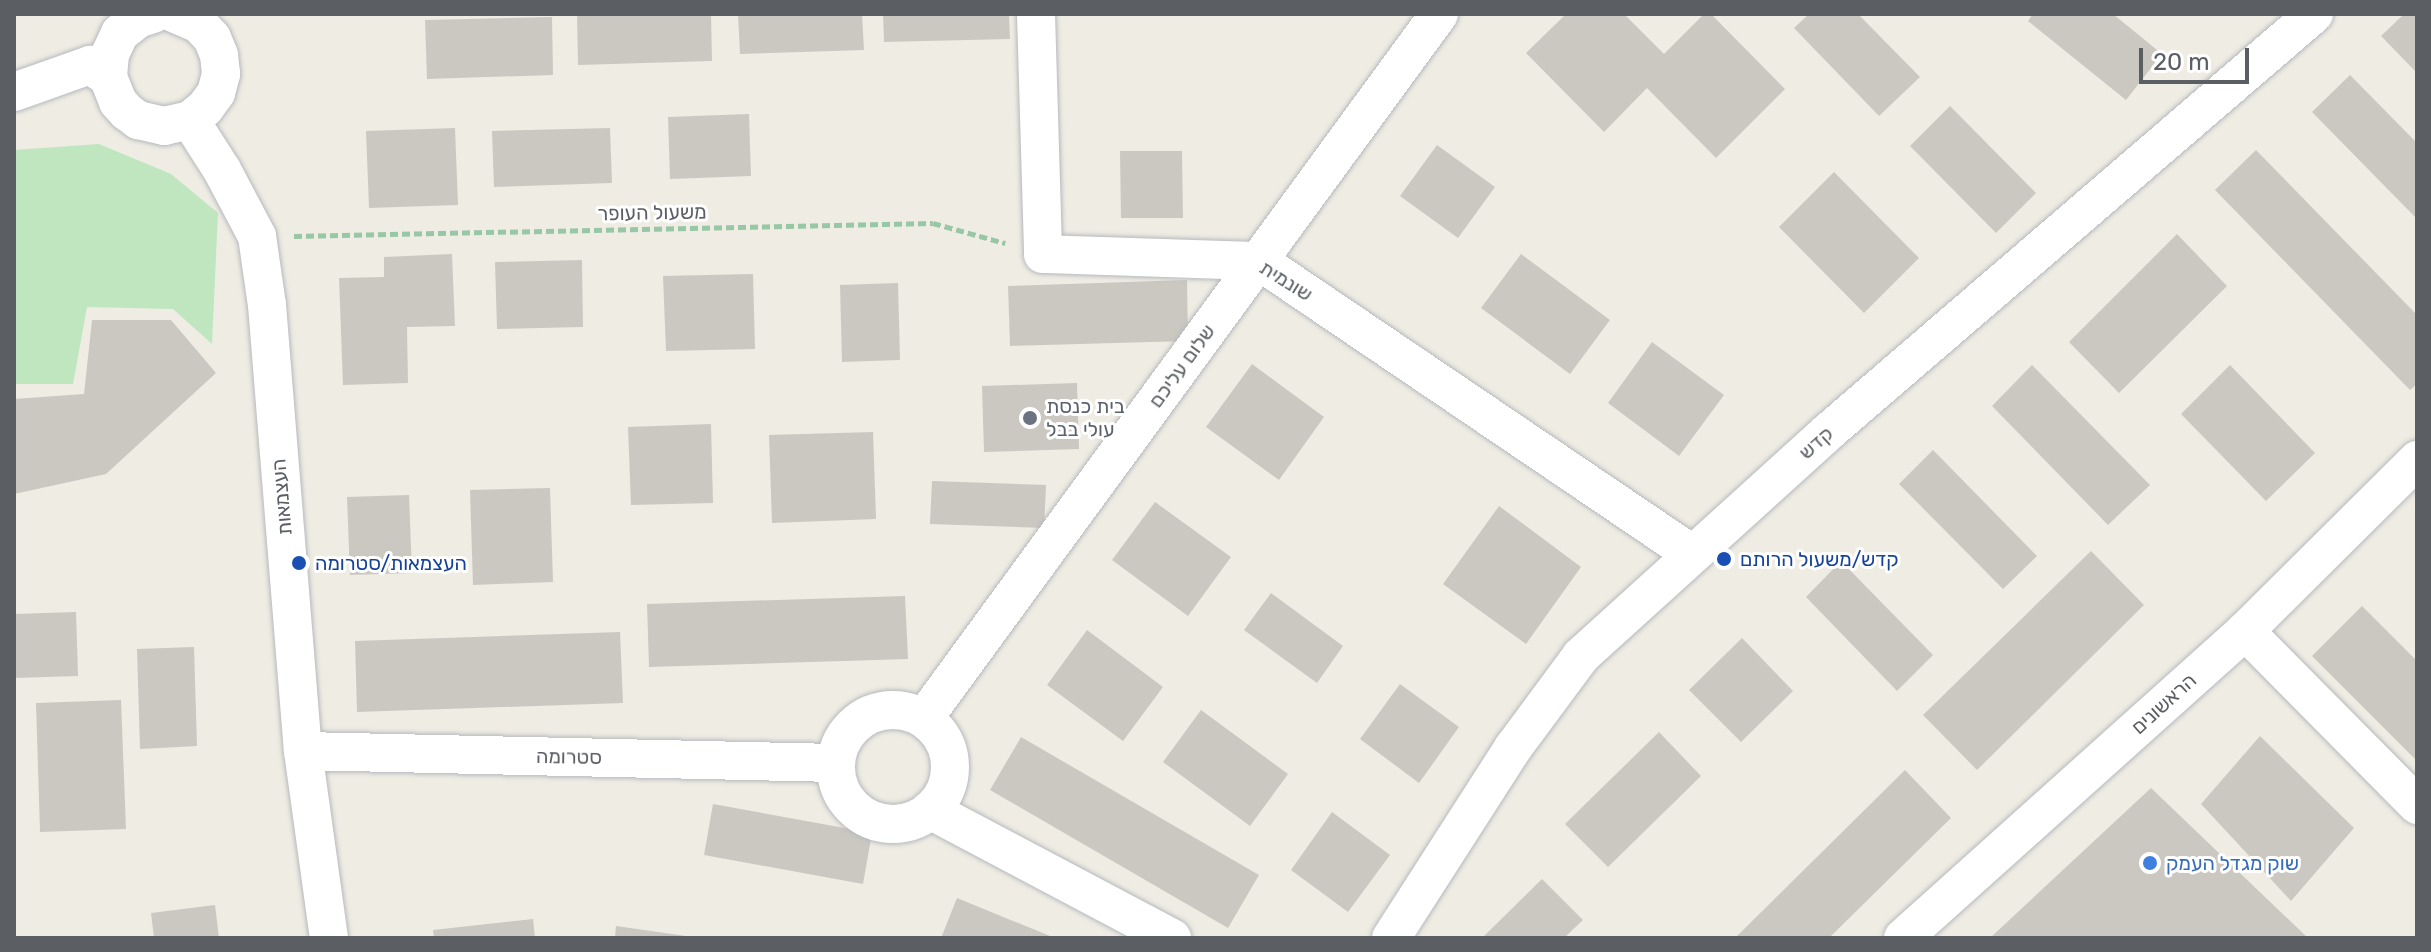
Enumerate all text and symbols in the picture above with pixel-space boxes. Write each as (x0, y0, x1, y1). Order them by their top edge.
scale bar (2143, 32, 2253, 82)
text: 20 m (2153, 48, 2210, 76)
street label: משעול העופר (597, 200, 707, 226)
street label: שונמית (1255, 256, 1317, 306)
street label: שלום עליכם (1144, 320, 1220, 412)
place label: בית כנסת עולי בבל (1046, 394, 1125, 441)
marker: בית כנסת עולי בבל (1021, 409, 1039, 427)
street label: קדש (1794, 421, 1838, 465)
street label: העצמאות (267, 458, 297, 536)
place label: קדש/משעול הרותם (1740, 547, 1899, 571)
marker: קדש/משעול הרותם (1715, 550, 1733, 568)
place label: העצמאות/סטרומה (315, 551, 467, 575)
marker: העצמאות/סטרומה (290, 554, 308, 572)
street label: הראשונים (2127, 669, 2201, 739)
street label: סטרומה (536, 744, 602, 770)
place label: שוק מגדל העמק (2166, 851, 2299, 875)
marker: שוק מגדל העמק (2141, 854, 2159, 872)

